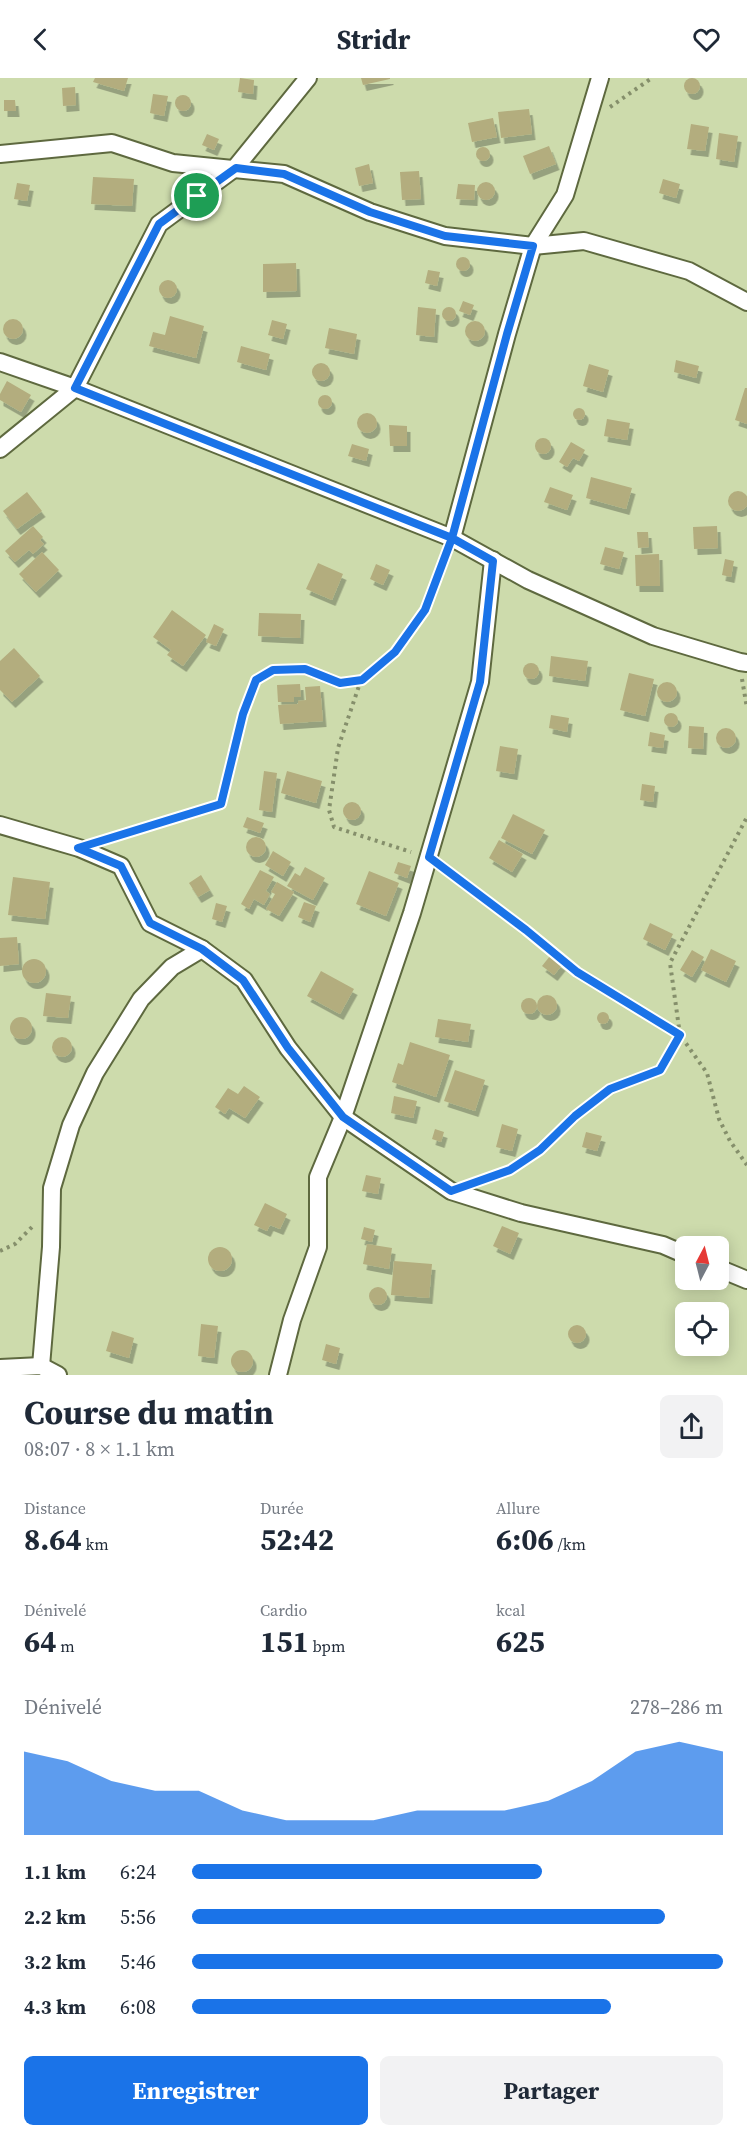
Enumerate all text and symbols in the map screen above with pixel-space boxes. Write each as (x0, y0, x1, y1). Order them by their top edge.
text: Stridr (337, 21, 410, 58)
icon: back (24, 23, 57, 56)
icon: heart (690, 23, 723, 56)
pin (171, 170, 222, 221)
icon: arrive (180, 179, 213, 212)
north arrow (675, 1236, 729, 1290)
map controls (675, 1236, 729, 1356)
button: locate (675, 1302, 729, 1356)
text: Course du matin (24, 1390, 274, 1435)
button: share (660, 1395, 723, 1458)
text: 08:07 · 8 × 1.1 km (24, 1435, 175, 1463)
text: Distance (24, 1497, 86, 1519)
text: Durée (260, 1497, 304, 1519)
text: Allure (496, 1497, 540, 1519)
text: 8.64 (24, 1519, 82, 1560)
text: 52:42 (260, 1519, 334, 1560)
text: 6:06 (496, 1519, 554, 1560)
text: km (82, 1533, 109, 1555)
text: /km (554, 1533, 586, 1555)
text: Dénivelé (24, 1599, 86, 1621)
text: Cardio (260, 1599, 307, 1621)
text: kcal (496, 1599, 525, 1621)
text: 64 (24, 1621, 57, 1662)
text: 151 (260, 1621, 309, 1662)
text: 625 (496, 1621, 545, 1662)
text: m (57, 1635, 75, 1657)
text: bpm (309, 1635, 345, 1657)
text: Dénivelé (24, 1693, 102, 1721)
text: 278–286 m (630, 1693, 723, 1721)
text: 1.1 km (24, 1858, 86, 1886)
text: 6:24 (120, 1858, 156, 1886)
text: 2.2 km (24, 1903, 86, 1931)
text: 5:56 (120, 1903, 156, 1931)
text: 3.2 km (24, 1948, 86, 1976)
text: 5:46 (120, 1948, 156, 1976)
text: 4.3 km (24, 1993, 86, 2021)
text: 6:08 (120, 1993, 156, 2021)
button: Enregistrer (24, 2056, 368, 2125)
button: Partager (380, 2056, 723, 2125)

